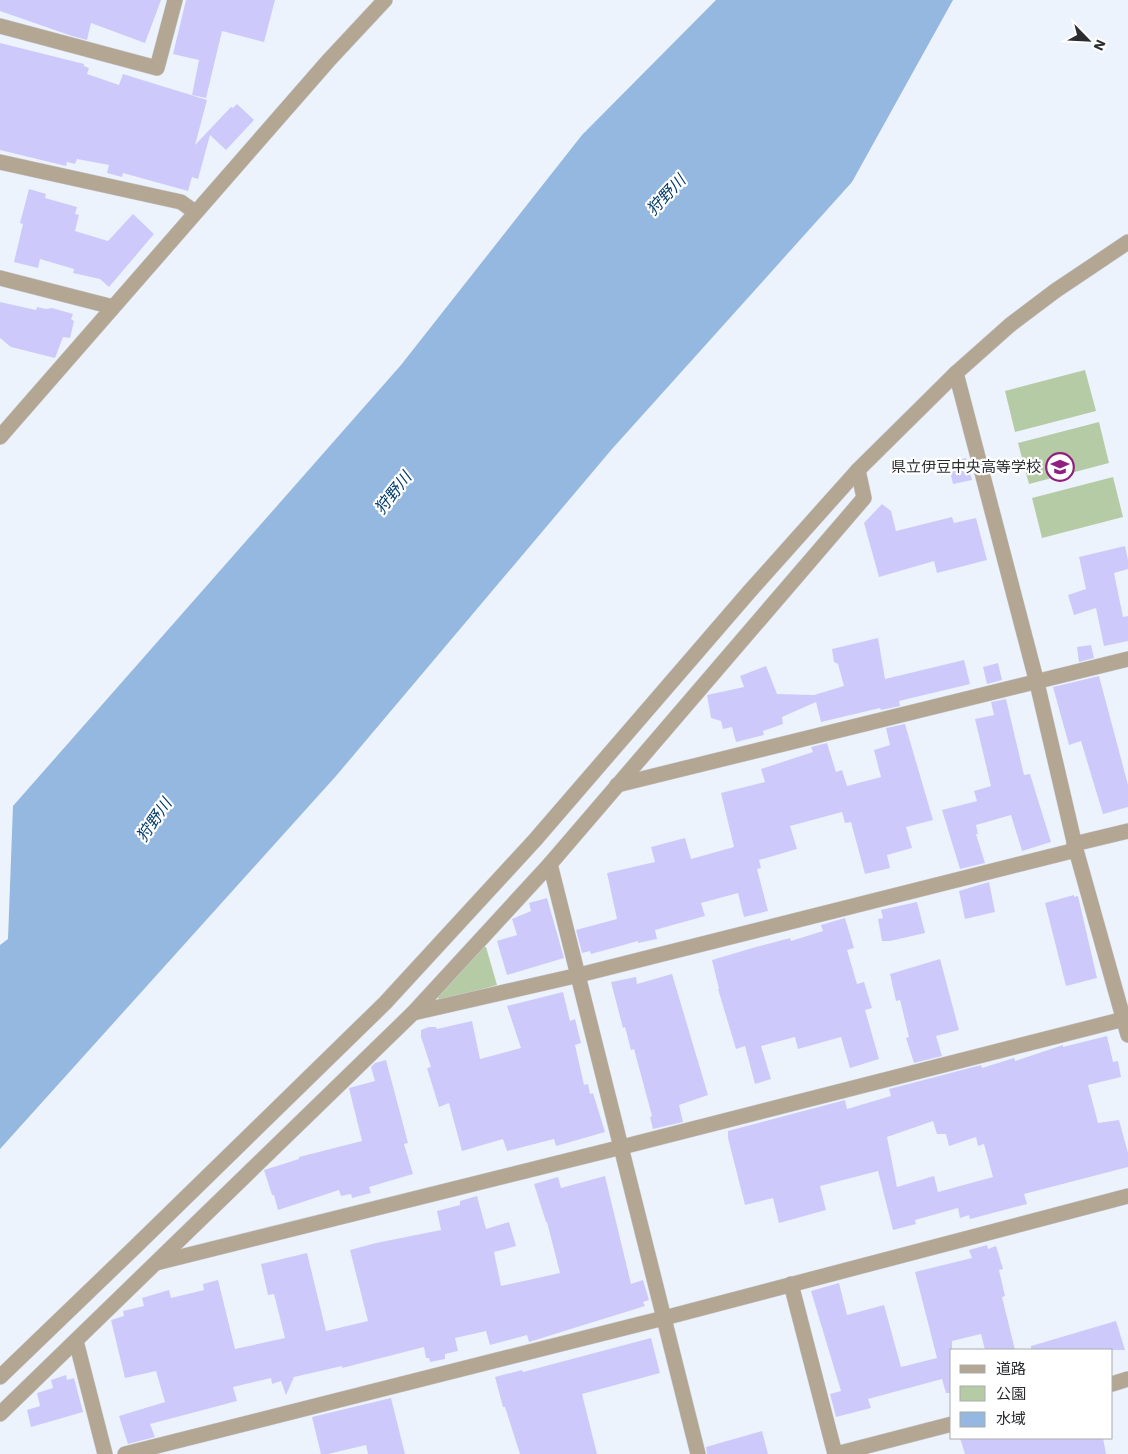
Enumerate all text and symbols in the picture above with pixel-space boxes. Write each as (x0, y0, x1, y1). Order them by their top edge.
north arrow (1063, 15, 1113, 65)
text: N (1090, 37, 1109, 53)
water label: 狩野川 (643, 170, 691, 219)
school or university icon: 県立伊豆中央高等学校 (1045, 452, 1075, 482)
place label: 県立伊豆中央高等学校 (891, 458, 1041, 476)
water label: 狩野川 (371, 467, 416, 518)
water label: 狩野川 (132, 793, 177, 845)
legend (950, 1349, 1113, 1439)
text: 道路 (996, 1360, 1026, 1378)
text: 公園 (996, 1385, 1026, 1403)
text: 水域 (996, 1410, 1026, 1428)

